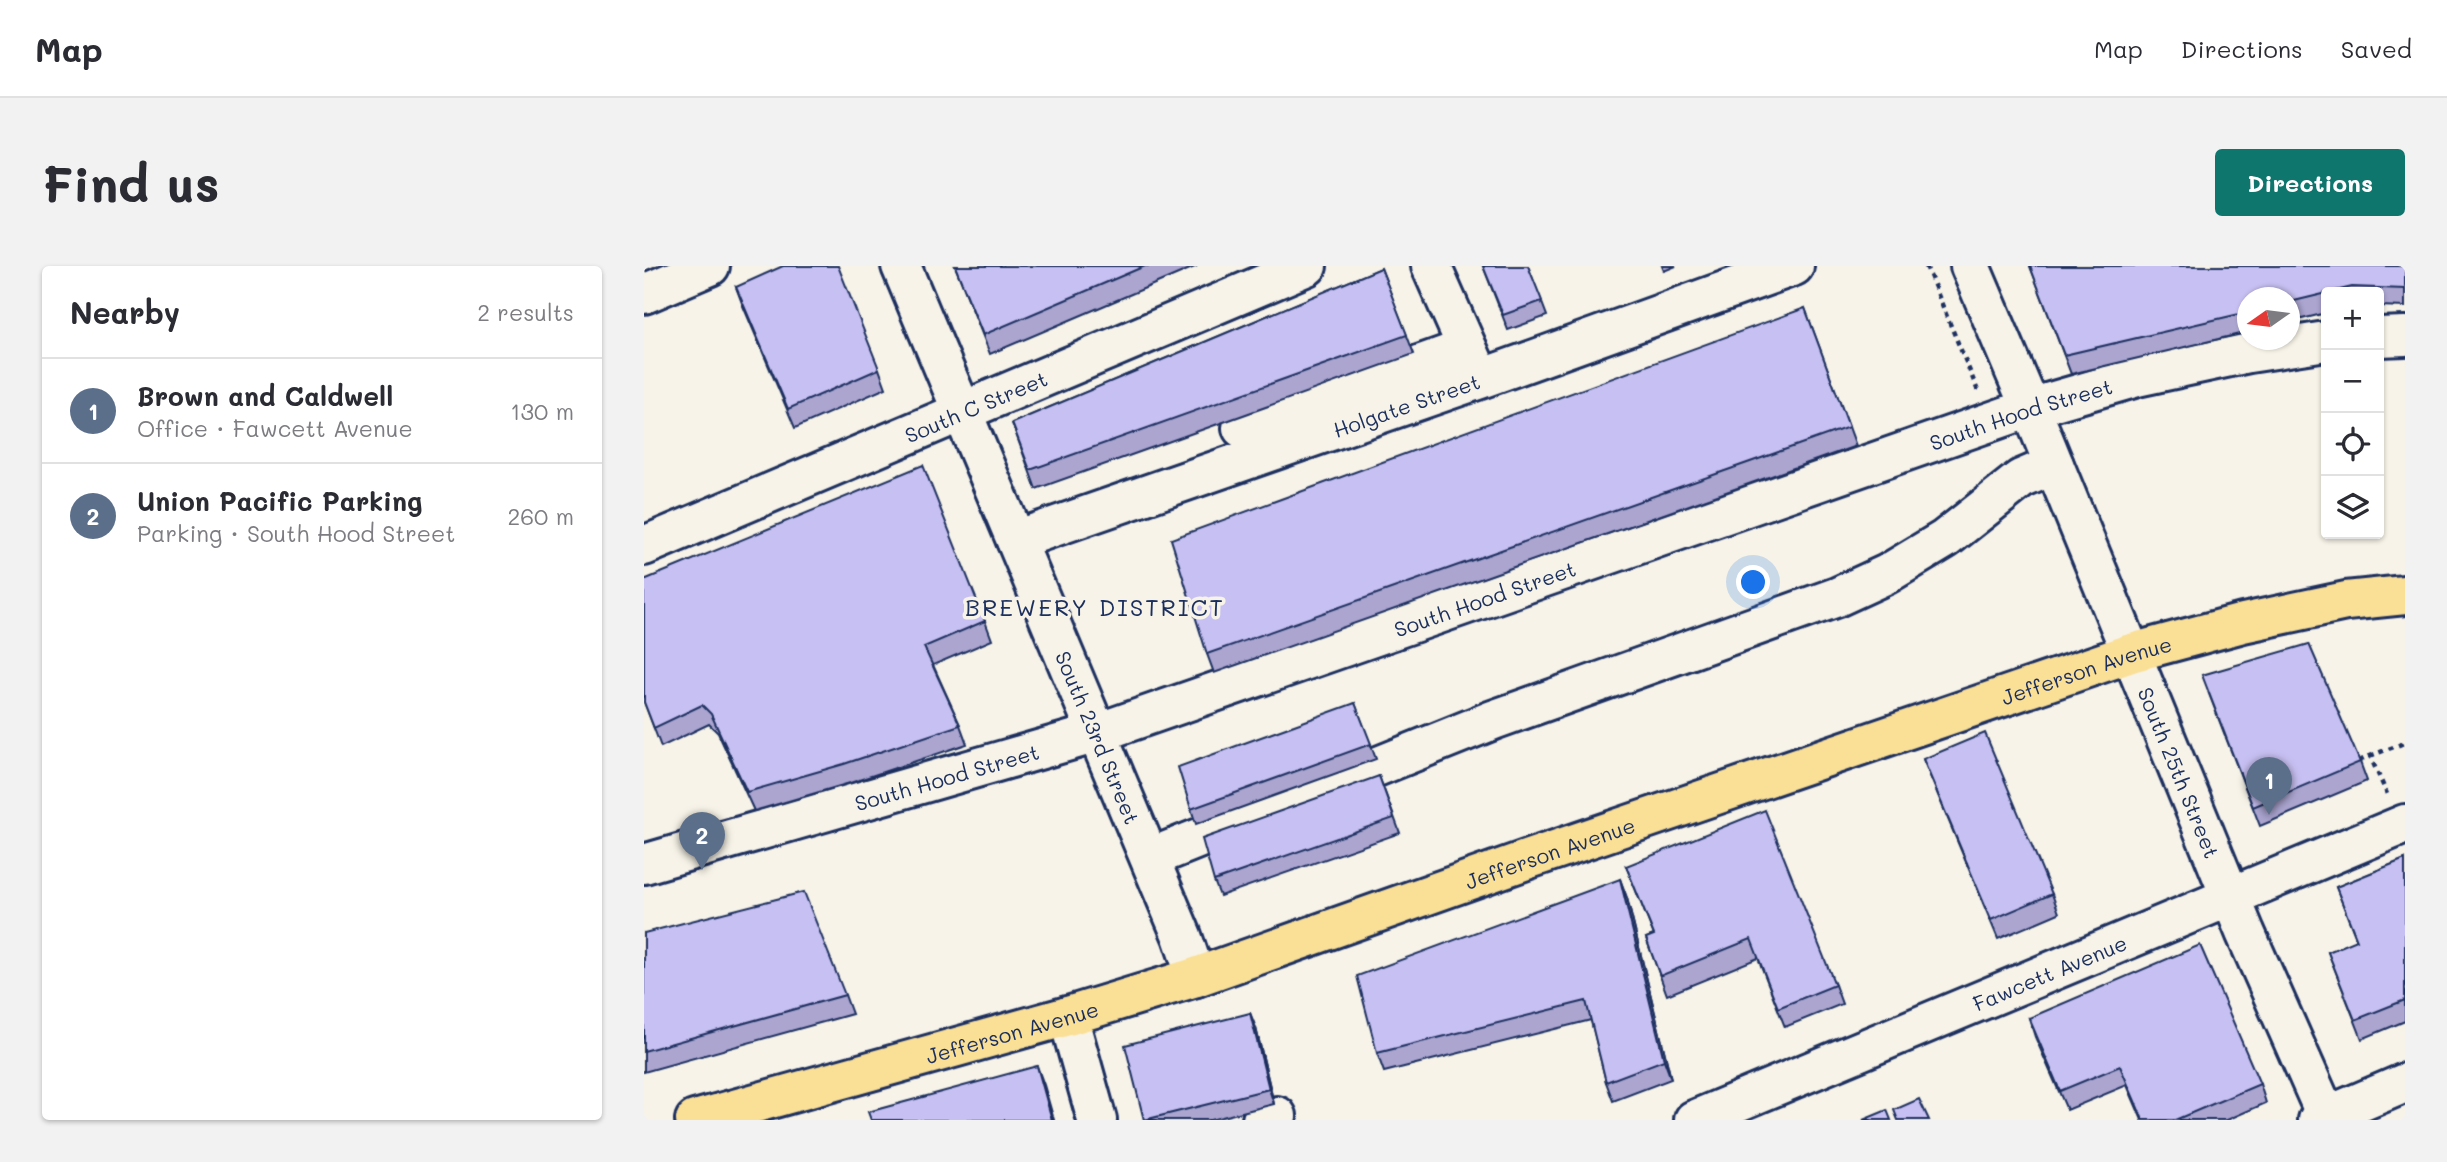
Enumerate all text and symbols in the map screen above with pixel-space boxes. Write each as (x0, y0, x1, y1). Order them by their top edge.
text: Map (35, 27, 103, 70)
text: Map (2094, 33, 2143, 64)
text: Directions (2181, 33, 2303, 64)
text: Saved (2341, 33, 2412, 64)
button: Directions (2215, 149, 2405, 216)
text: Find us (42, 151, 220, 214)
north arrow (2237, 287, 2300, 350)
map controls (2321, 287, 2384, 539)
button: + (2321, 287, 2384, 350)
text: Nearby (70, 292, 180, 332)
text: 2 results (477, 297, 574, 327)
button: − (2321, 350, 2384, 413)
street label: South C Street (900, 364, 1051, 448)
street label: Holgate Street (1329, 367, 1483, 443)
street label: South Hood Street (1926, 371, 2115, 456)
text: Brown and Caldwell (137, 379, 393, 413)
text: 1 (88, 396, 98, 426)
text: 130 m (510, 396, 574, 426)
text: Office · Fawcett Avenue (137, 413, 413, 443)
button: locate (2321, 413, 2384, 476)
button: layers (2321, 476, 2384, 539)
text: Union Pacific Parking (137, 484, 422, 518)
text: 2 (87, 501, 99, 531)
text: 260 m (507, 501, 574, 531)
text: Parking · South Hood Street (137, 518, 455, 548)
street label: South Hood Street (1390, 554, 1579, 642)
your location (1736, 565, 1770, 599)
district label: BREWERY DISTRICT (965, 591, 1225, 622)
street label: Jefferson Avenue (1997, 629, 2175, 710)
street label: South 23rd Street (1050, 647, 1147, 828)
street label: South 25th Street (2133, 683, 2227, 862)
street label: South Hood Street (851, 737, 1042, 816)
pin: 1 (2246, 757, 2292, 815)
street label: Jefferson Avenue (1461, 810, 1638, 894)
pin: 2 (679, 812, 725, 870)
street label: Fawcett Avenue (1968, 928, 2131, 1016)
street label: Jefferson Avenue (922, 994, 1101, 1069)

